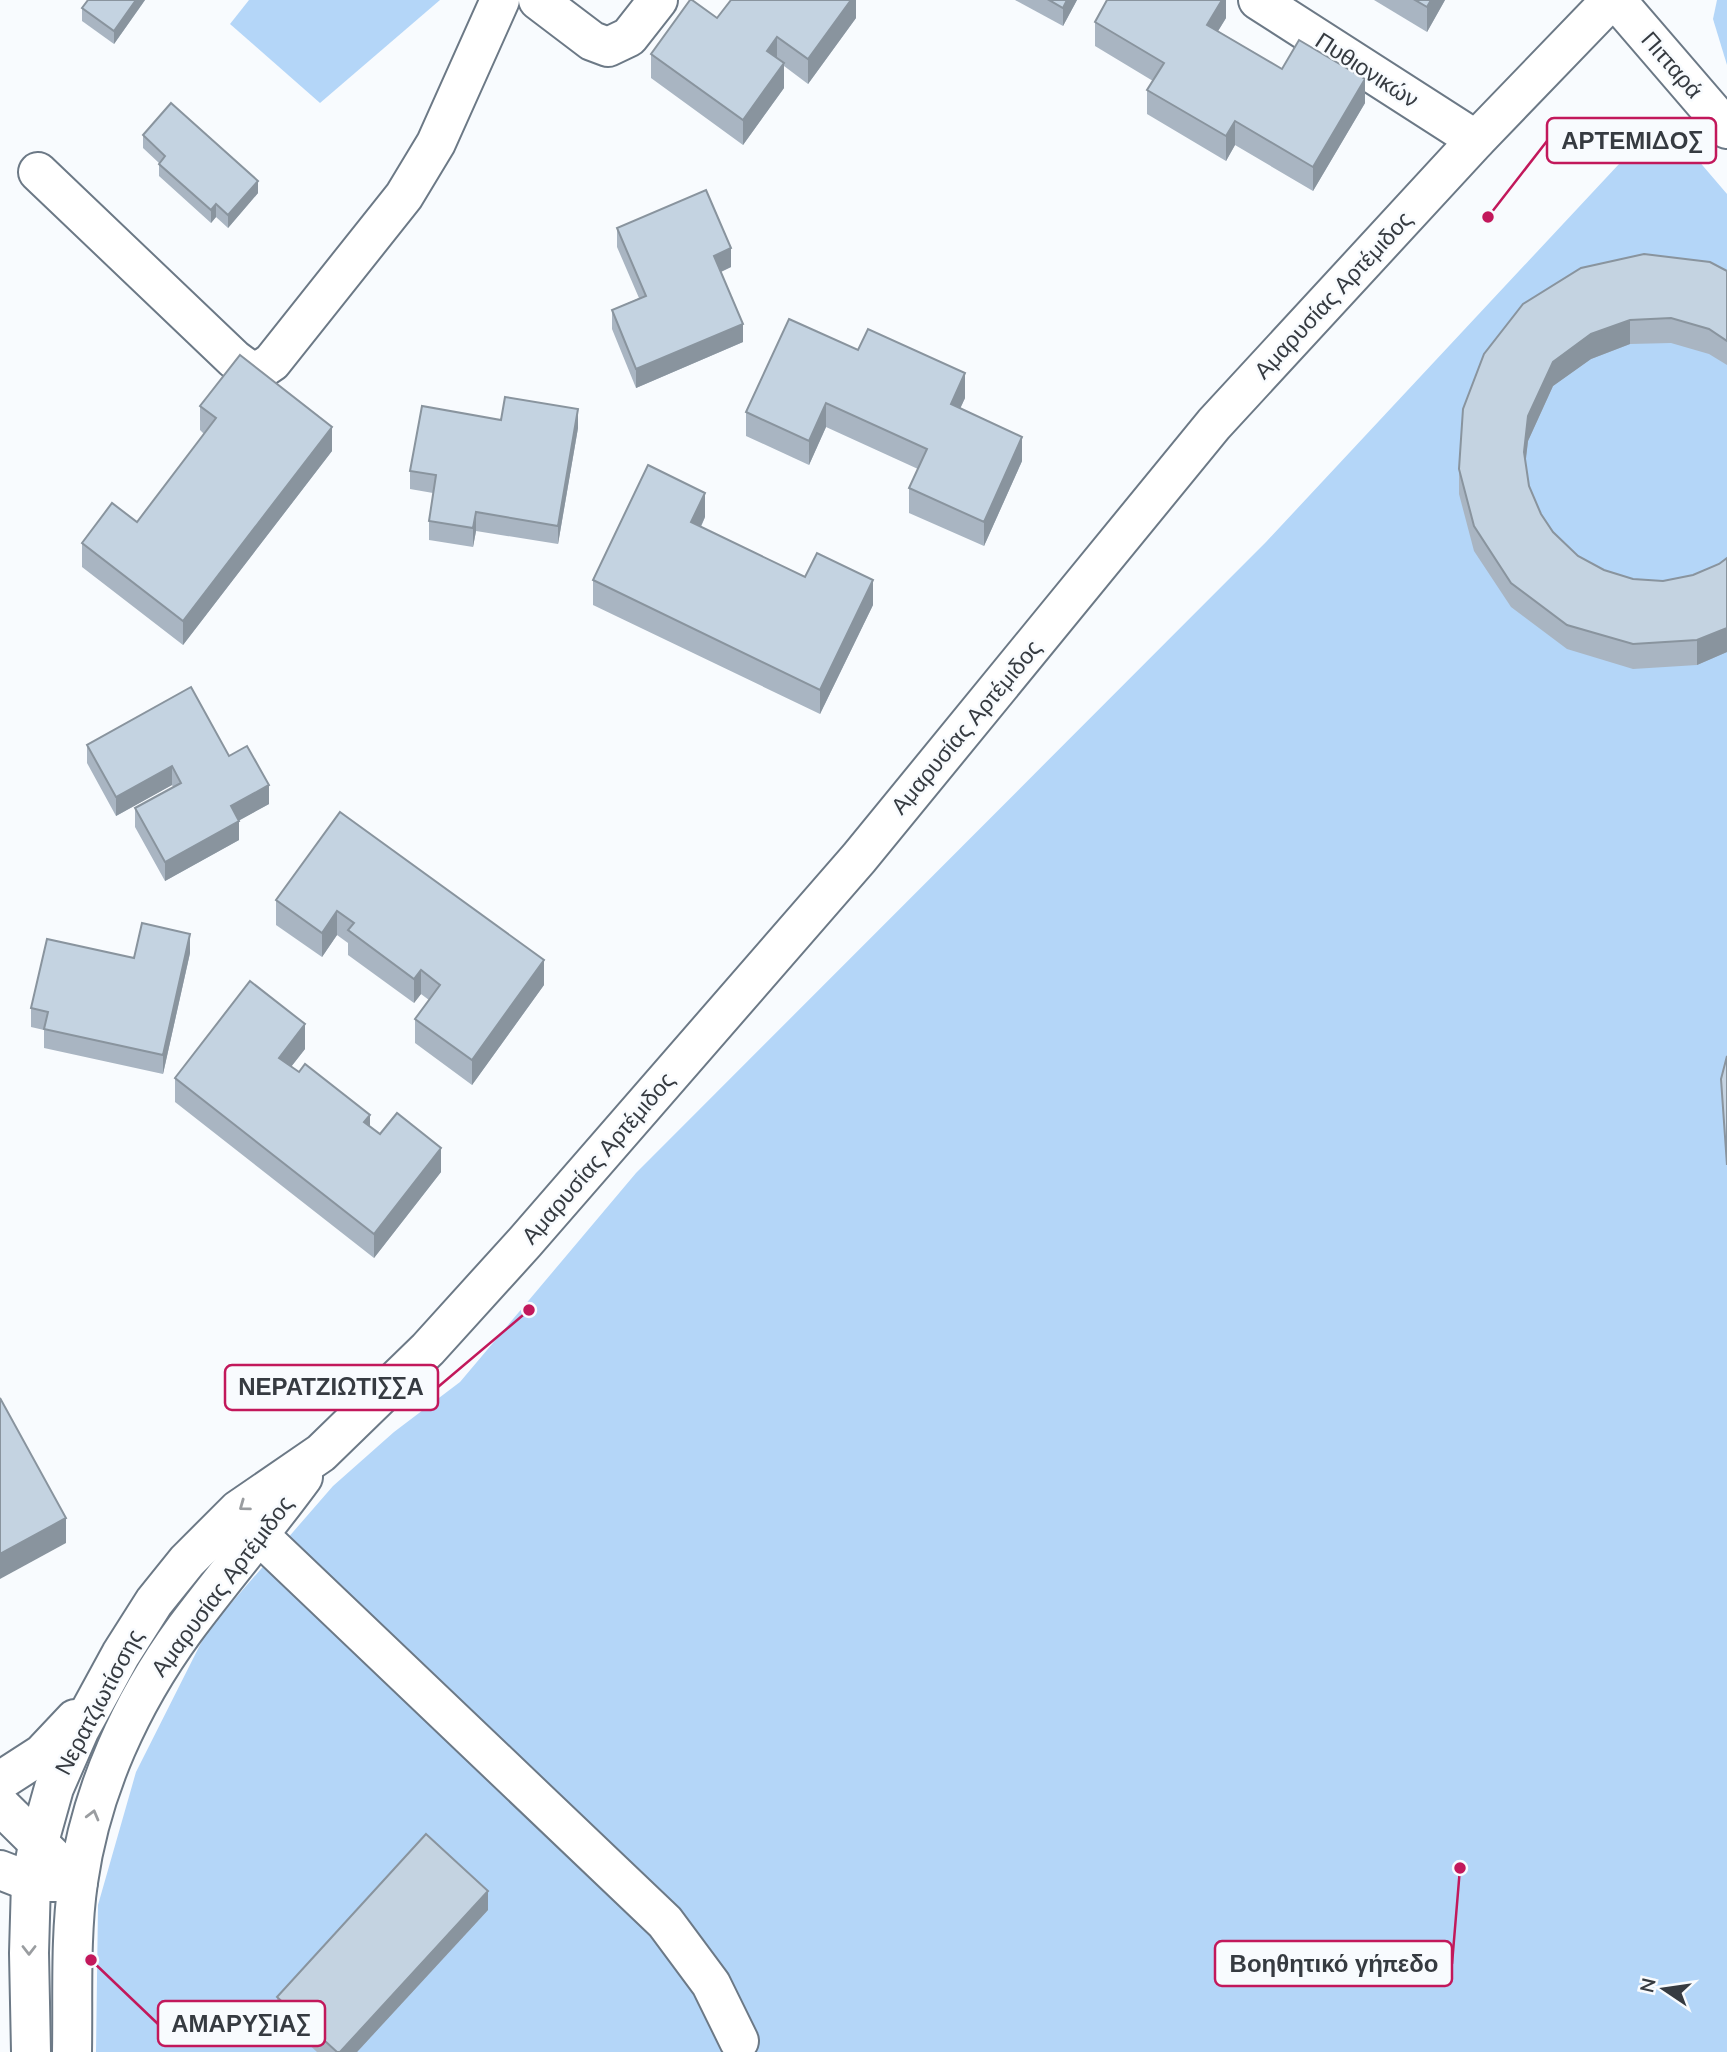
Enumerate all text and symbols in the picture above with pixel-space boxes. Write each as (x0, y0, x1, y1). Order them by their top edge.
street label: Πιτταρά (1634, 25, 1709, 105)
street label: Πυθιονικών (1309, 26, 1424, 115)
callout: ΑΡΤΕΜΙΔΟΣ (1547, 118, 1716, 163)
text: ΑΡΤΕΜΙΔΟΣ (1561, 125, 1703, 157)
street label: Αμαρυσίας Αρτέμιδος (1247, 205, 1419, 386)
street label: Αμαρυσίας Αρτέμιδος (884, 634, 1049, 821)
street label: Αμαρυσίας Αρτέμιδος (515, 1066, 682, 1251)
callout: ΝΕΡΑΤΖΙΩΤΙΣΣΑ (225, 1365, 438, 1410)
text: ΝΕΡΑΤΖΙΩΤΙΣΣΑ (238, 1371, 424, 1403)
street label: Αμαρυσίας Αρτέμιδος (144, 1490, 301, 1683)
one-way arrow (239, 1497, 252, 1510)
street label: Νερατζιωτίσσης (48, 1624, 151, 1781)
one-way arrow (85, 1809, 99, 1821)
callout: Βοηθητικό γήπεδο (1215, 1941, 1452, 1986)
one-way arrow (21, 1945, 37, 1956)
text: Βοηθητικό γήπεδο (1230, 1948, 1438, 1980)
north arrow (1629, 1954, 1699, 2024)
text: N (1634, 1976, 1663, 1995)
callout: ΑΜΑΡΥΣΙΑΣ (158, 2001, 325, 2046)
text: ΑΜΑΡΥΣΙΑΣ (171, 2008, 311, 2040)

